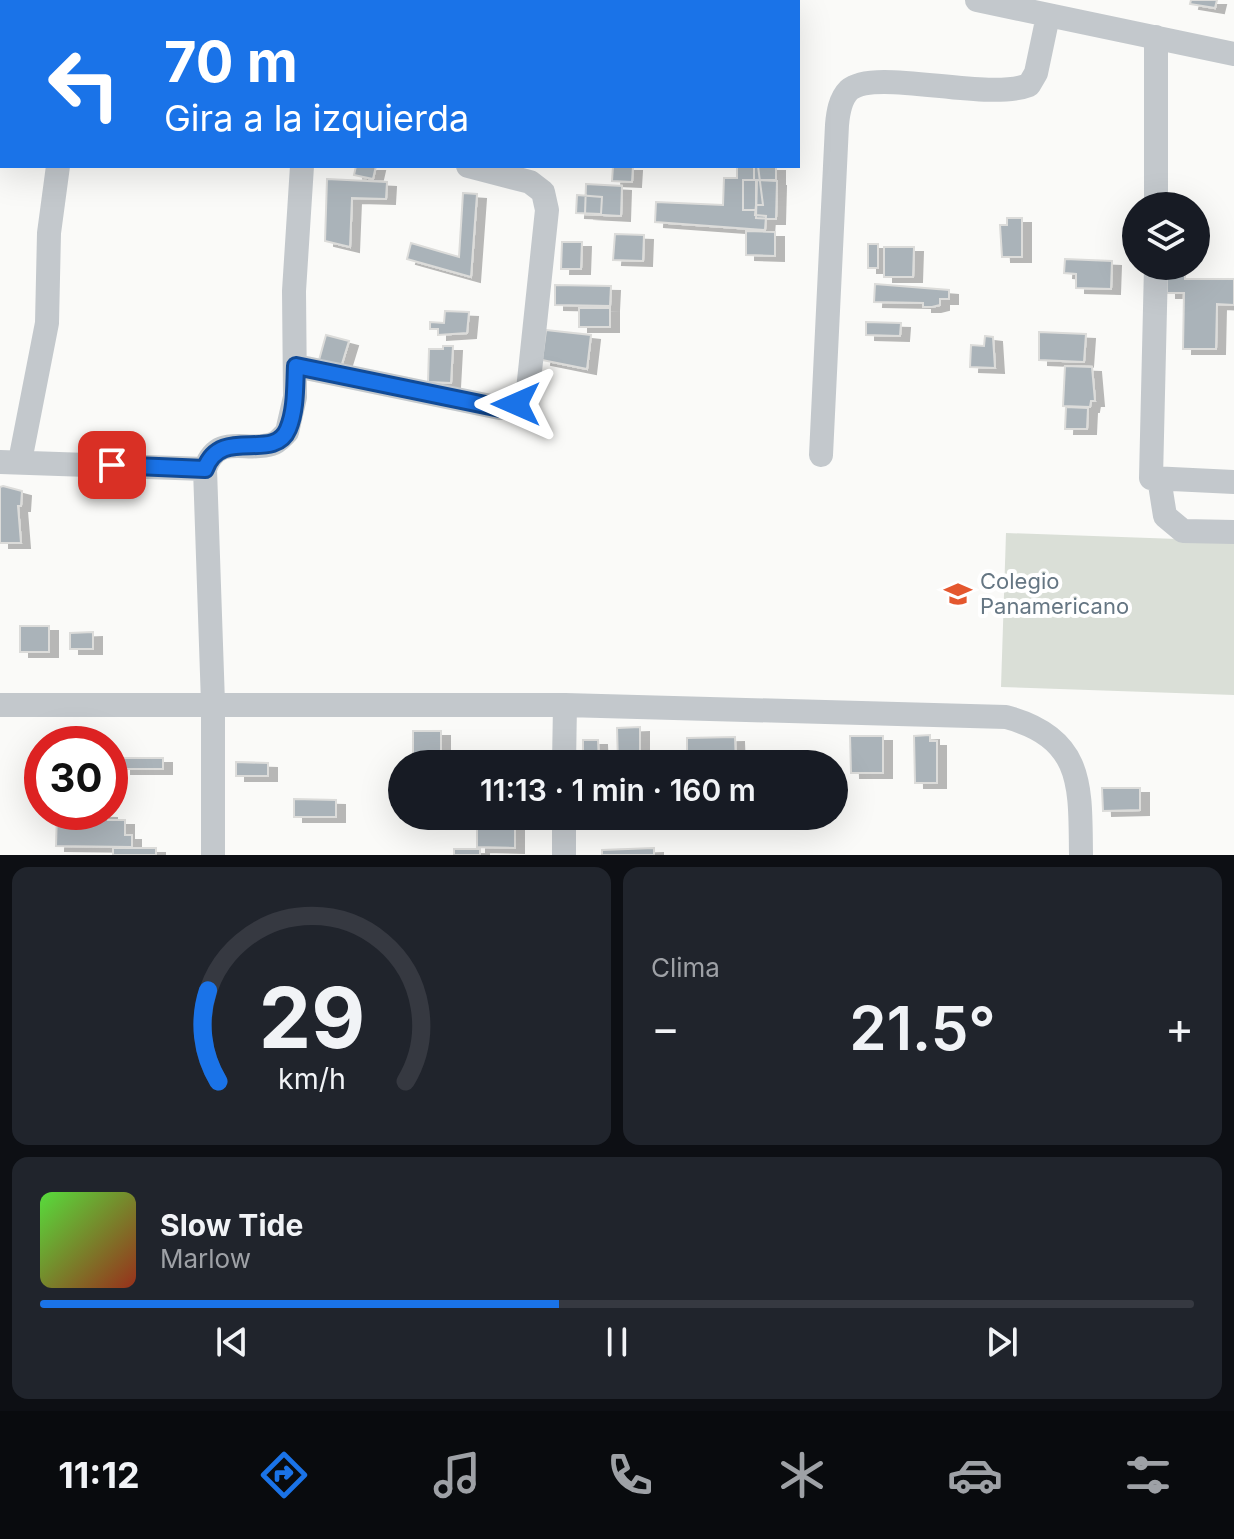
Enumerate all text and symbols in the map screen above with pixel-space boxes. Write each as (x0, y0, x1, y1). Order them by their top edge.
text: 70 m (164, 28, 298, 96)
icon: left (32, 32, 136, 136)
text: Gira a la izquierda (164, 96, 469, 140)
map controls (1122, 192, 1210, 280)
button: layers (1122, 192, 1210, 280)
position arrow (474, 362, 558, 446)
pin (78, 431, 146, 499)
icon: arrive (90, 443, 134, 487)
place label: Colegio Panamericano (980, 568, 1129, 619)
school or university icon: Colegio Panamericano (943, 579, 973, 609)
speed limit sign: 30 (24, 726, 128, 830)
text: 11:13 · 1 min · 160 m (480, 772, 756, 808)
text: Clima (651, 952, 720, 983)
text: 29 (258, 967, 365, 1068)
text: 21.5° (849, 992, 996, 1064)
text: − (651, 1001, 680, 1055)
text: + (1165, 1001, 1194, 1055)
text: km/h (278, 1061, 345, 1096)
text: Slow Tide (160, 1207, 303, 1243)
text: Marlow (160, 1243, 251, 1274)
icon: previous (210, 1320, 254, 1364)
icon: pause (595, 1320, 639, 1364)
icon: next (980, 1320, 1024, 1364)
icon: directions (256, 1447, 312, 1503)
icon: music (429, 1447, 485, 1503)
icon: phone (602, 1447, 658, 1503)
icon: climate (774, 1447, 830, 1503)
icon: car (947, 1447, 1003, 1503)
icon: filters (1120, 1447, 1176, 1503)
text: 11:12 (58, 1453, 140, 1497)

